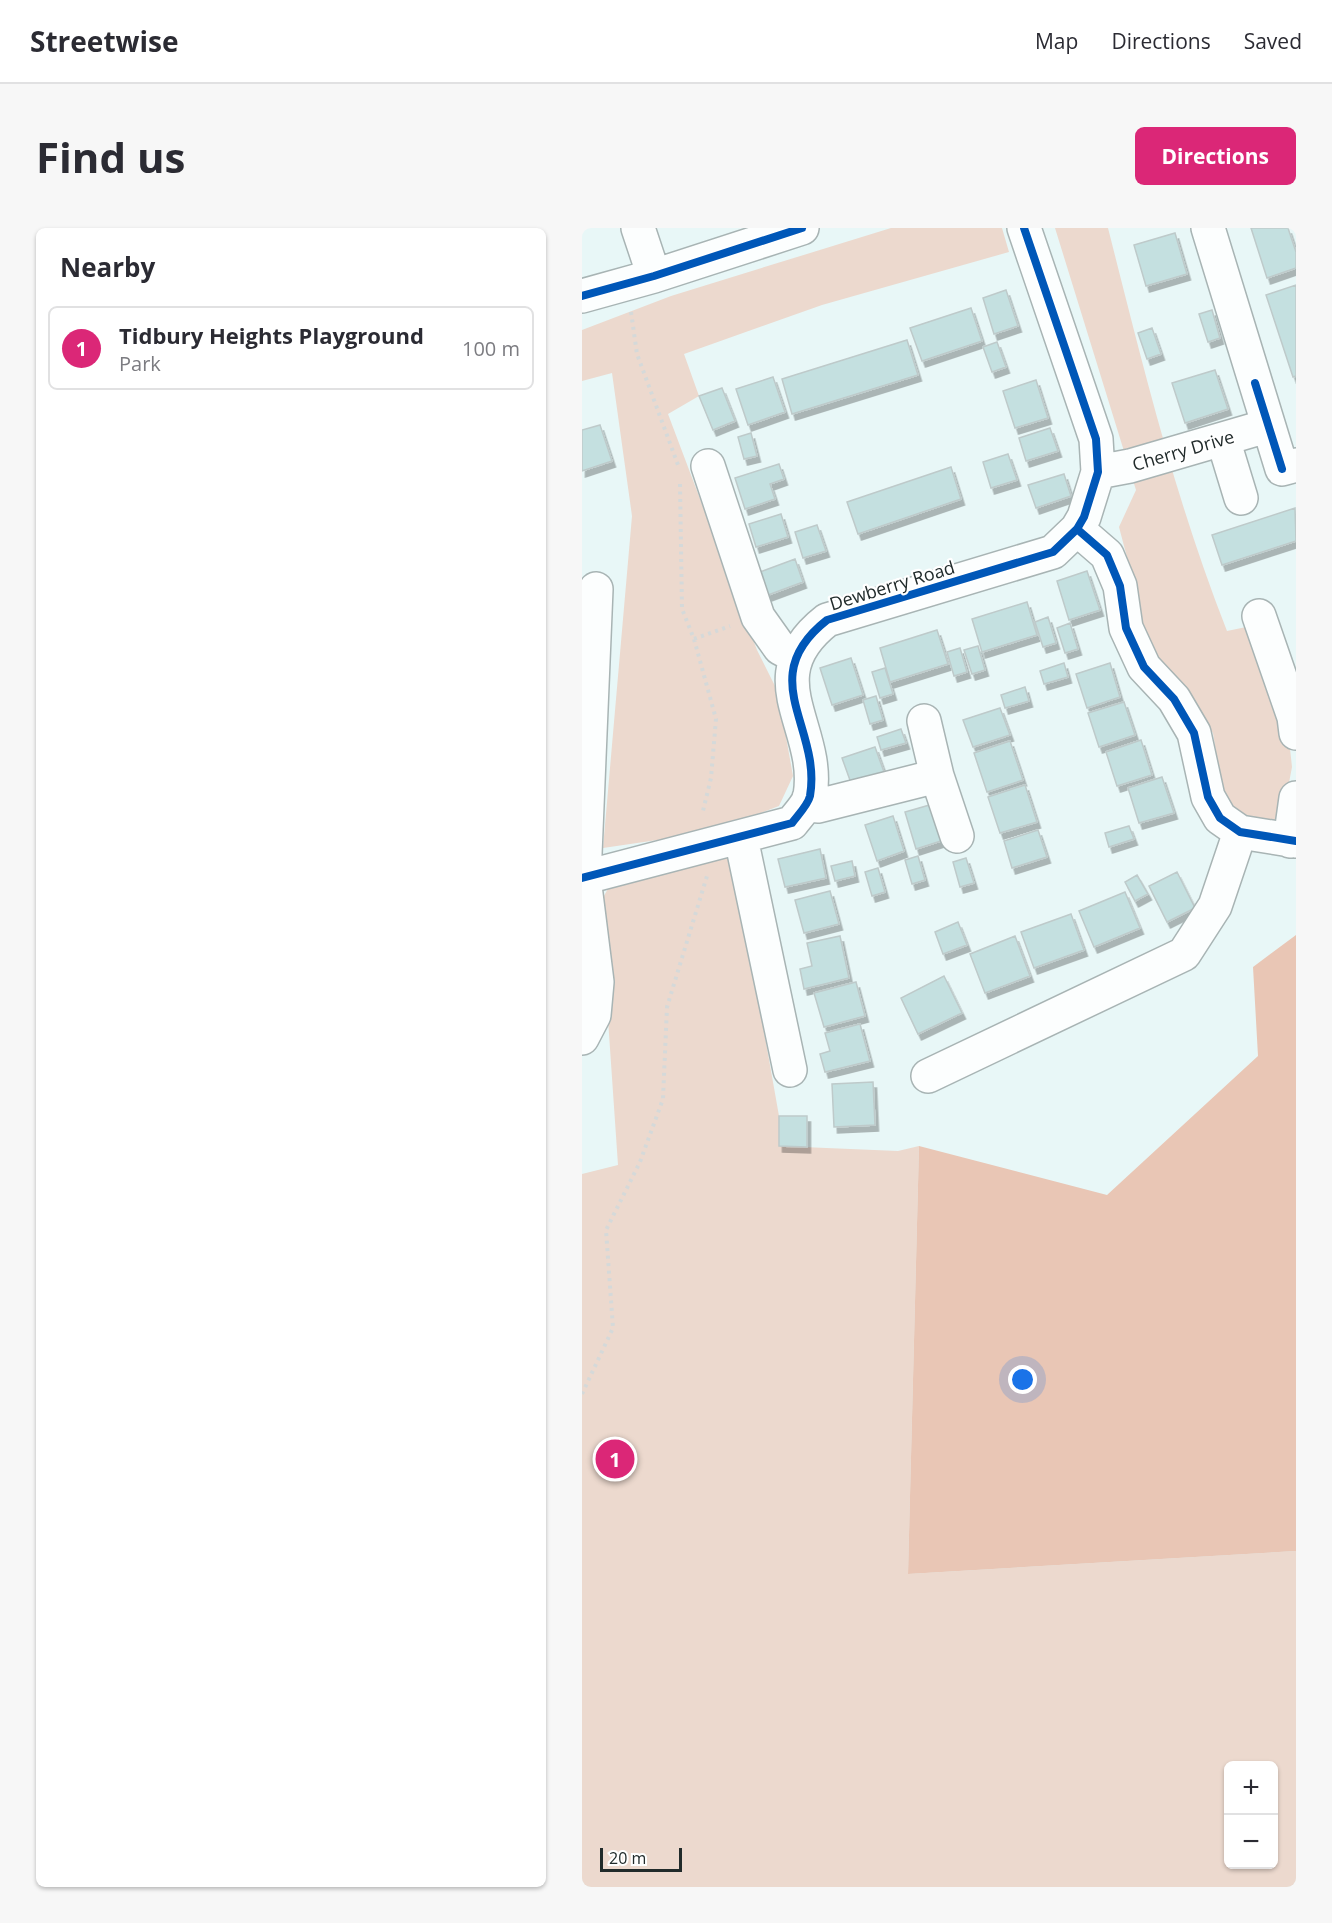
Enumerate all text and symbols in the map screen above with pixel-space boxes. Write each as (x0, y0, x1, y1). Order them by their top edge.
text: Streetwise (30, 22, 179, 60)
text: Map (1035, 27, 1078, 55)
text: Directions (1111, 27, 1211, 55)
text: Saved (1244, 27, 1302, 55)
button: Directions (1135, 127, 1296, 185)
text: Find us (36, 128, 185, 185)
text: Nearby (60, 249, 155, 285)
text: Tidbury Heights Playground (119, 320, 424, 350)
text: 1 (76, 335, 87, 362)
text: 100 m (462, 335, 520, 362)
text: Park (119, 350, 161, 377)
street label: Cherry Drive (1129, 424, 1237, 476)
street label: Dewberry Road (827, 555, 957, 615)
your location (1008, 1365, 1037, 1394)
pin: 1 (596, 1436, 634, 1482)
map controls (1224, 1761, 1278, 1869)
button: + (1224, 1761, 1278, 1815)
button: − (1224, 1815, 1278, 1869)
scale bar (600, 1845, 682, 1872)
text: 20 m (609, 1847, 646, 1869)

